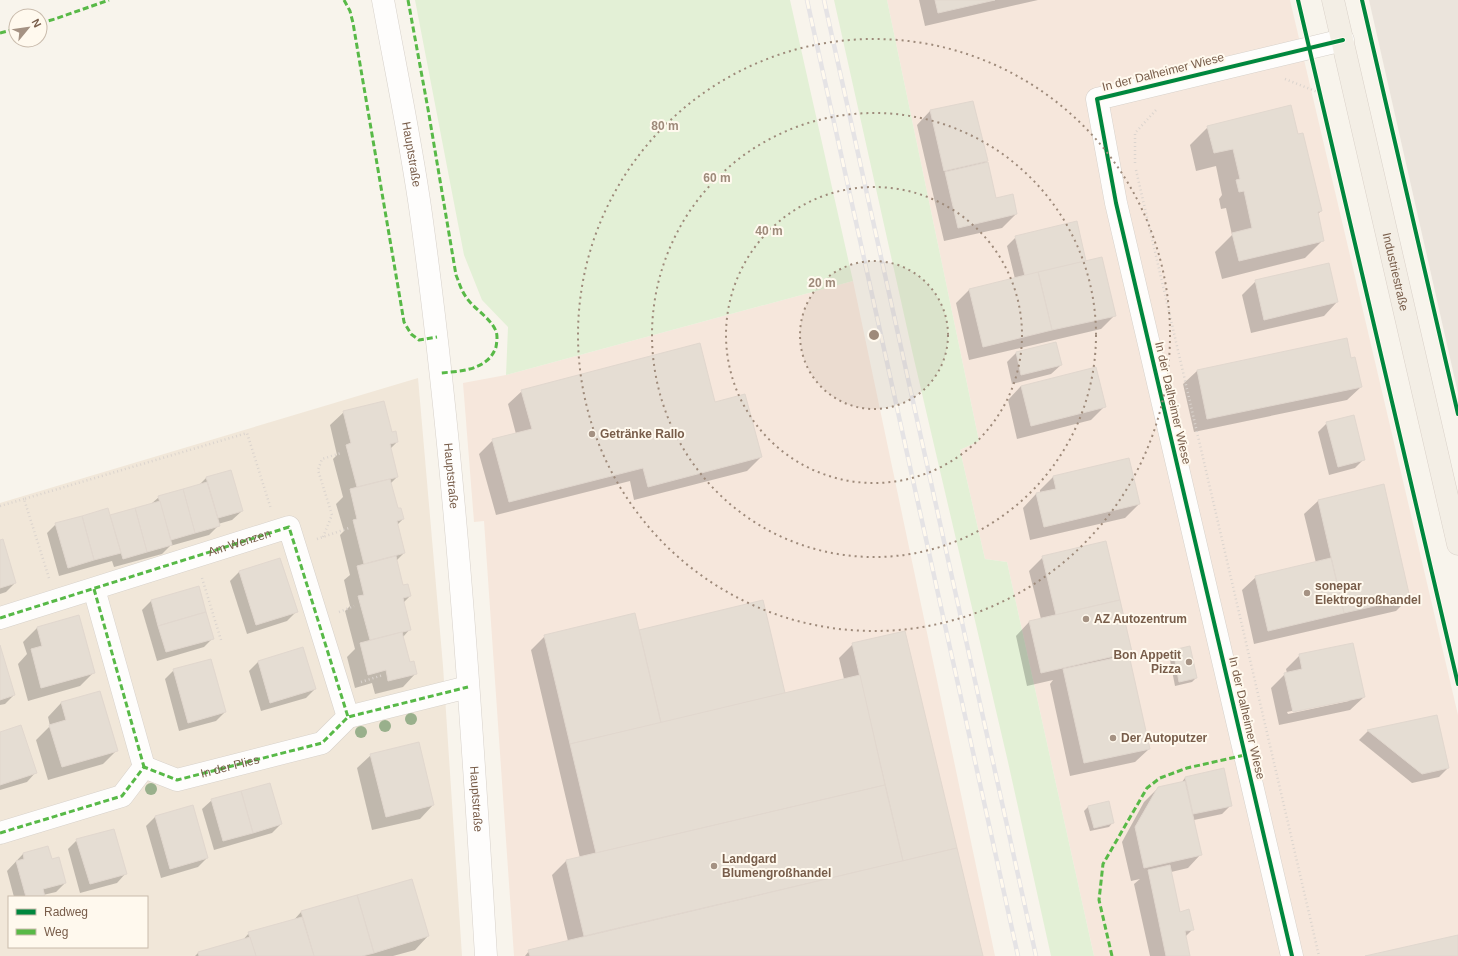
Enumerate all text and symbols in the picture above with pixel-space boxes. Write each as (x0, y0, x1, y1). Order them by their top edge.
north arrow (8, 8, 48, 48)
text: N (30, 17, 44, 30)
street label: In der Dalheimer Wiese (1100, 50, 1226, 94)
text: 80 m (651, 119, 679, 133)
street label: Hauptstraße (399, 121, 424, 188)
text: 60 m (703, 171, 731, 185)
text: 40 m (755, 224, 783, 238)
street label: Industriestraße (1380, 231, 1411, 313)
text: 20 m (808, 276, 836, 290)
centre of rings (867, 328, 881, 342)
street label: In der Dalheimer Wiese (1152, 340, 1194, 466)
place label: Getränke Rallo (600, 427, 685, 441)
marker: Getränke Rallo (587, 429, 597, 439)
street label: Hauptstraße (441, 442, 461, 510)
street label: Am Wenzen (206, 526, 273, 559)
place label: sonepar Elektrogroßhandel (1315, 579, 1421, 607)
marker: sonepar Elektrogroßhandel (1302, 588, 1312, 598)
place label: AZ Autozentrum (1094, 612, 1187, 626)
marker: AZ Autozentrum (1081, 614, 1091, 624)
place label: Bon Appetit Pizza (1113, 648, 1181, 676)
street label: In der Dalheimer Wiese (1226, 655, 1268, 781)
marker: Bon Appetit Pizza (1184, 657, 1194, 667)
place label: Der Autoputzer (1121, 731, 1208, 745)
marker: Der Autoputzer (1108, 733, 1118, 743)
street label: In der Plies (199, 752, 261, 781)
street label: Hauptstraße (467, 765, 485, 833)
place label: Landgard Blumengroßhandel (722, 852, 831, 880)
marker: Landgard Blumengroßhandel (709, 861, 719, 871)
legend (8, 896, 148, 948)
text: Radweg (44, 905, 88, 919)
text: Weg (44, 925, 68, 939)

